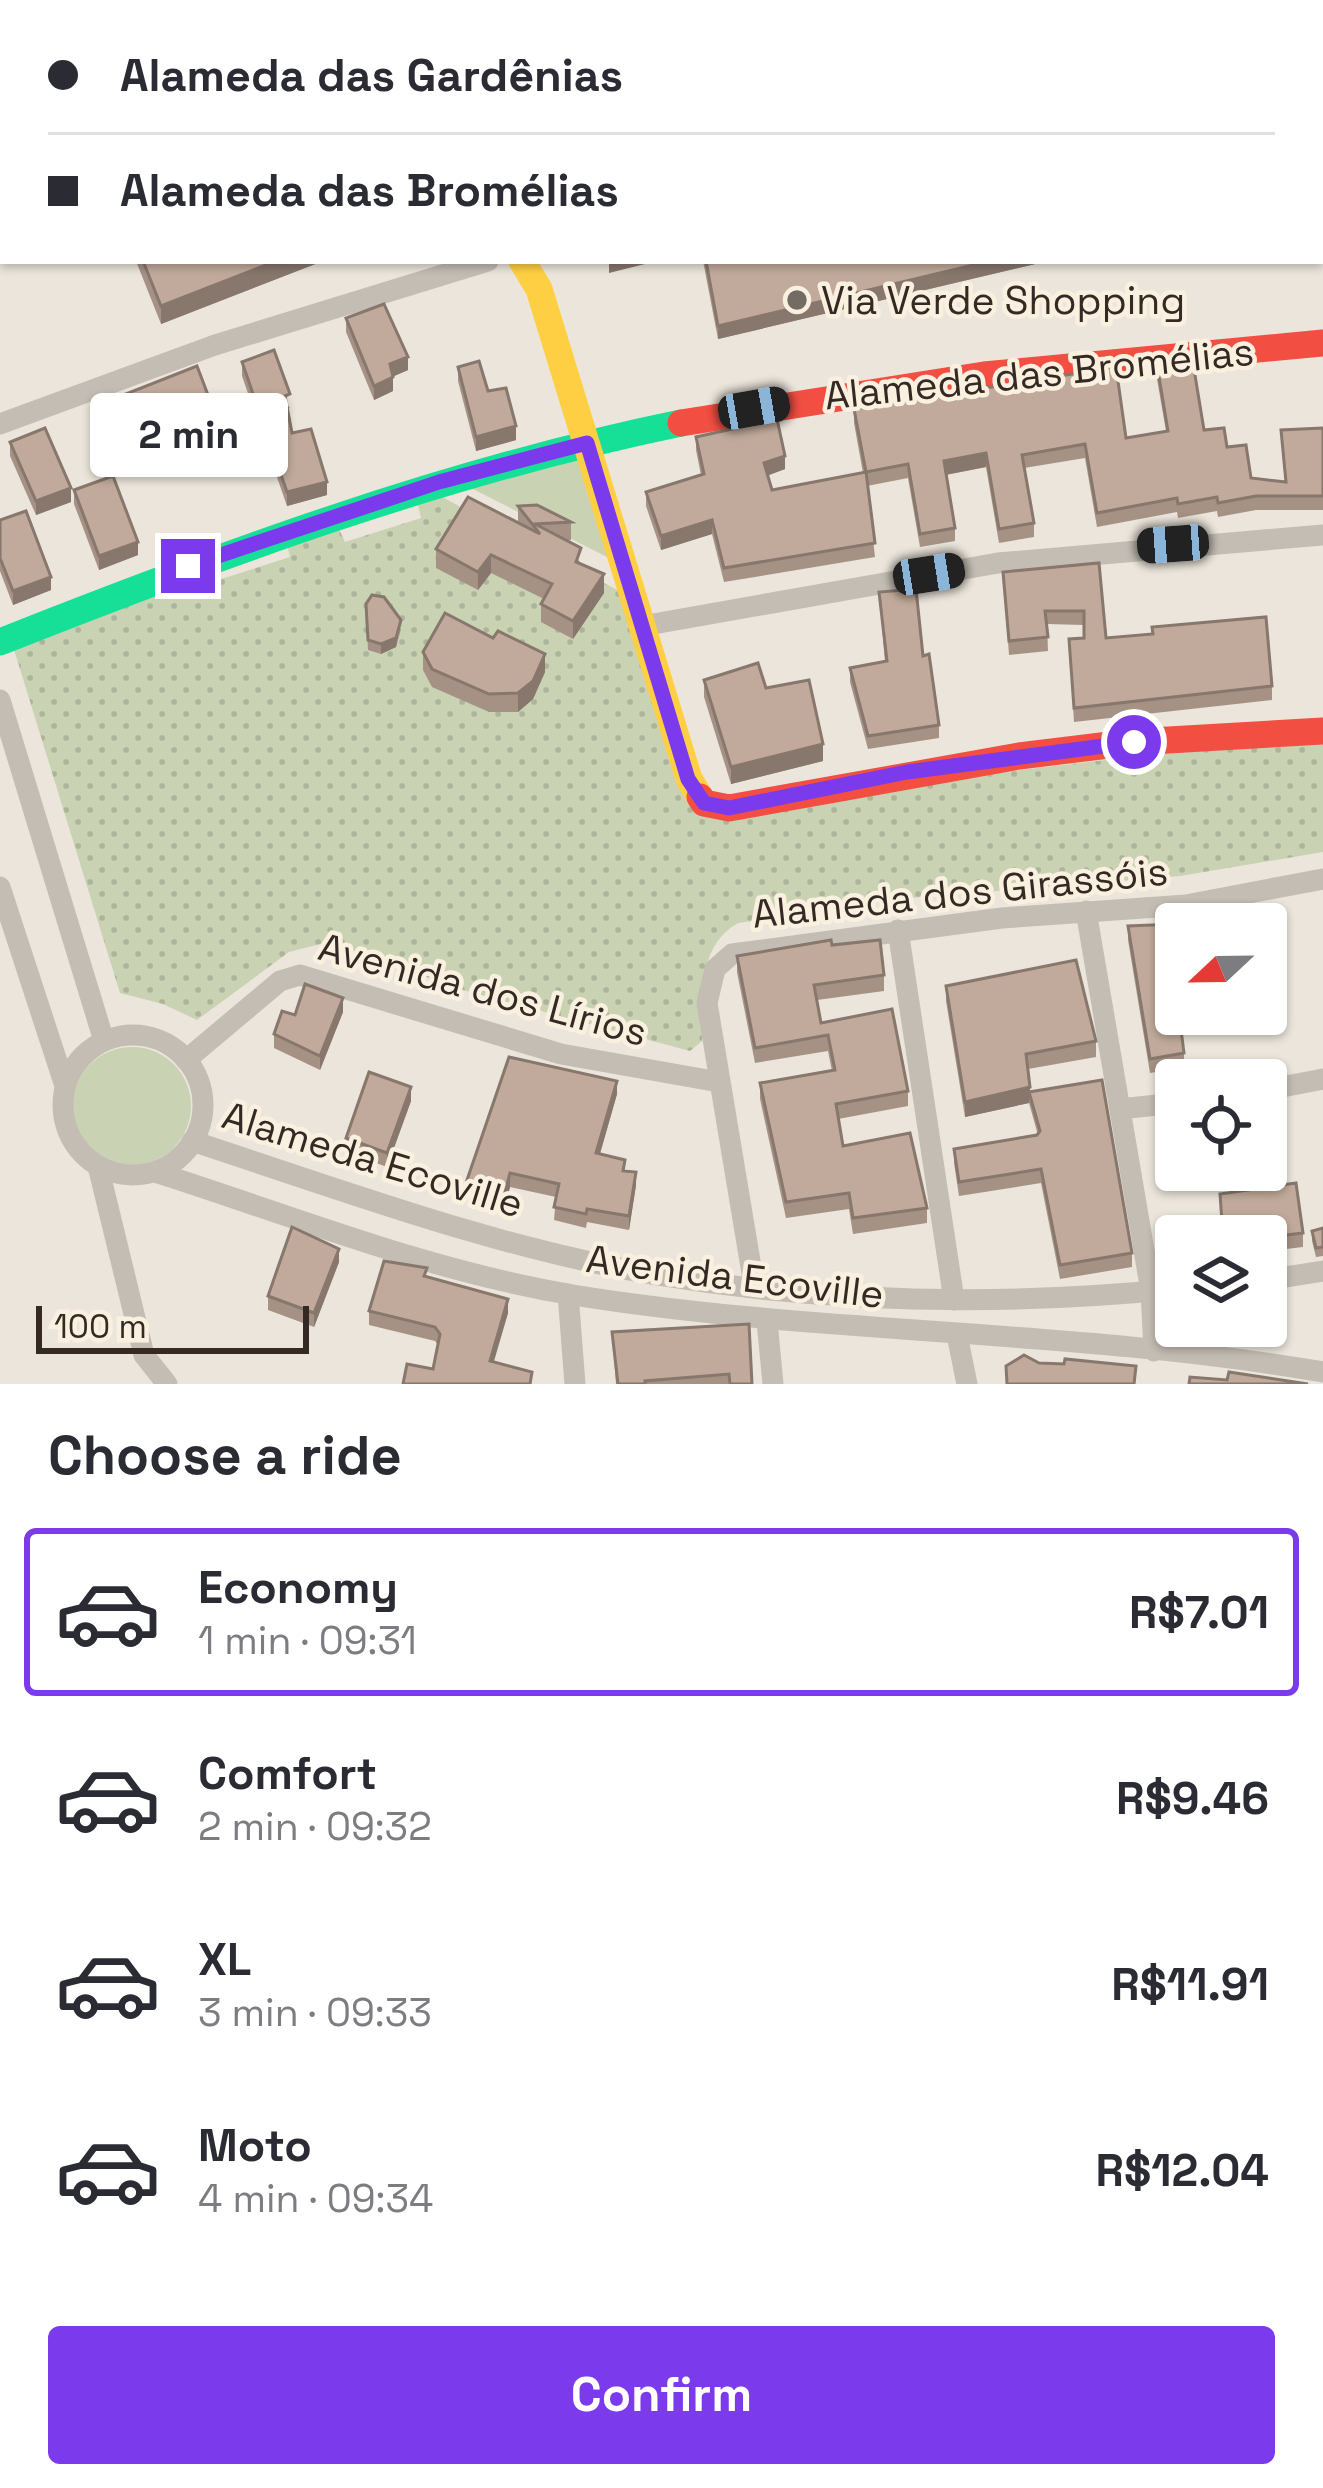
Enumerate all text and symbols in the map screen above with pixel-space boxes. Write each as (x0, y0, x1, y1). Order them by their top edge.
text: Alameda das Gardênias (120, 47, 623, 104)
text: Alameda das Bromélias (120, 162, 619, 219)
place label: Via Verde Shopping (821, 276, 1185, 325)
marker: Via Verde Shopping (784, 287, 810, 313)
street label: Alameda das Bromélias (822, 327, 1256, 420)
car (715, 384, 793, 432)
callout: 2 min (89, 392, 287, 476)
text: 2 min (139, 410, 239, 459)
car (1136, 524, 1210, 564)
route end (161, 539, 215, 593)
car (891, 551, 967, 597)
route start (1107, 715, 1161, 769)
street label: Alameda dos Girassóis (750, 846, 1170, 939)
north arrow (1155, 903, 1287, 1035)
map controls (1155, 903, 1287, 1347)
street label: Avenida dos Lírios (313, 922, 652, 1057)
button: locate (1155, 1059, 1287, 1191)
street label: Alameda Ecoville (216, 1090, 529, 1229)
button: layers (1155, 1215, 1287, 1347)
street label: Avenida Ecoville (583, 1234, 887, 1319)
scale bar (36, 1300, 309, 1353)
text: 100 m (54, 1306, 147, 1348)
text: Choose a ride (48, 1421, 402, 1490)
icon: car (54, 1558, 162, 1666)
text: Economy (198, 1559, 398, 1616)
text: R$7.01 (1129, 1584, 1269, 1641)
text: 1 min · 09:31 (198, 1616, 417, 1665)
icon: car (54, 1744, 162, 1852)
text: Comfort (198, 1745, 377, 1802)
text: R$9.46 (1116, 1770, 1269, 1827)
text: 2 min · 09:32 (198, 1802, 432, 1851)
icon: car (54, 1930, 162, 2038)
text: XL (198, 1931, 251, 1988)
text: R$11.91 (1111, 1956, 1269, 2013)
text: 3 min · 09:33 (198, 1988, 432, 2037)
icon: car (54, 2116, 162, 2224)
text: Moto (198, 2117, 312, 2174)
text: R$12.04 (1096, 2142, 1269, 2199)
text: 4 min · 09:34 (198, 2174, 433, 2223)
button: Confirm (48, 2326, 1275, 2464)

